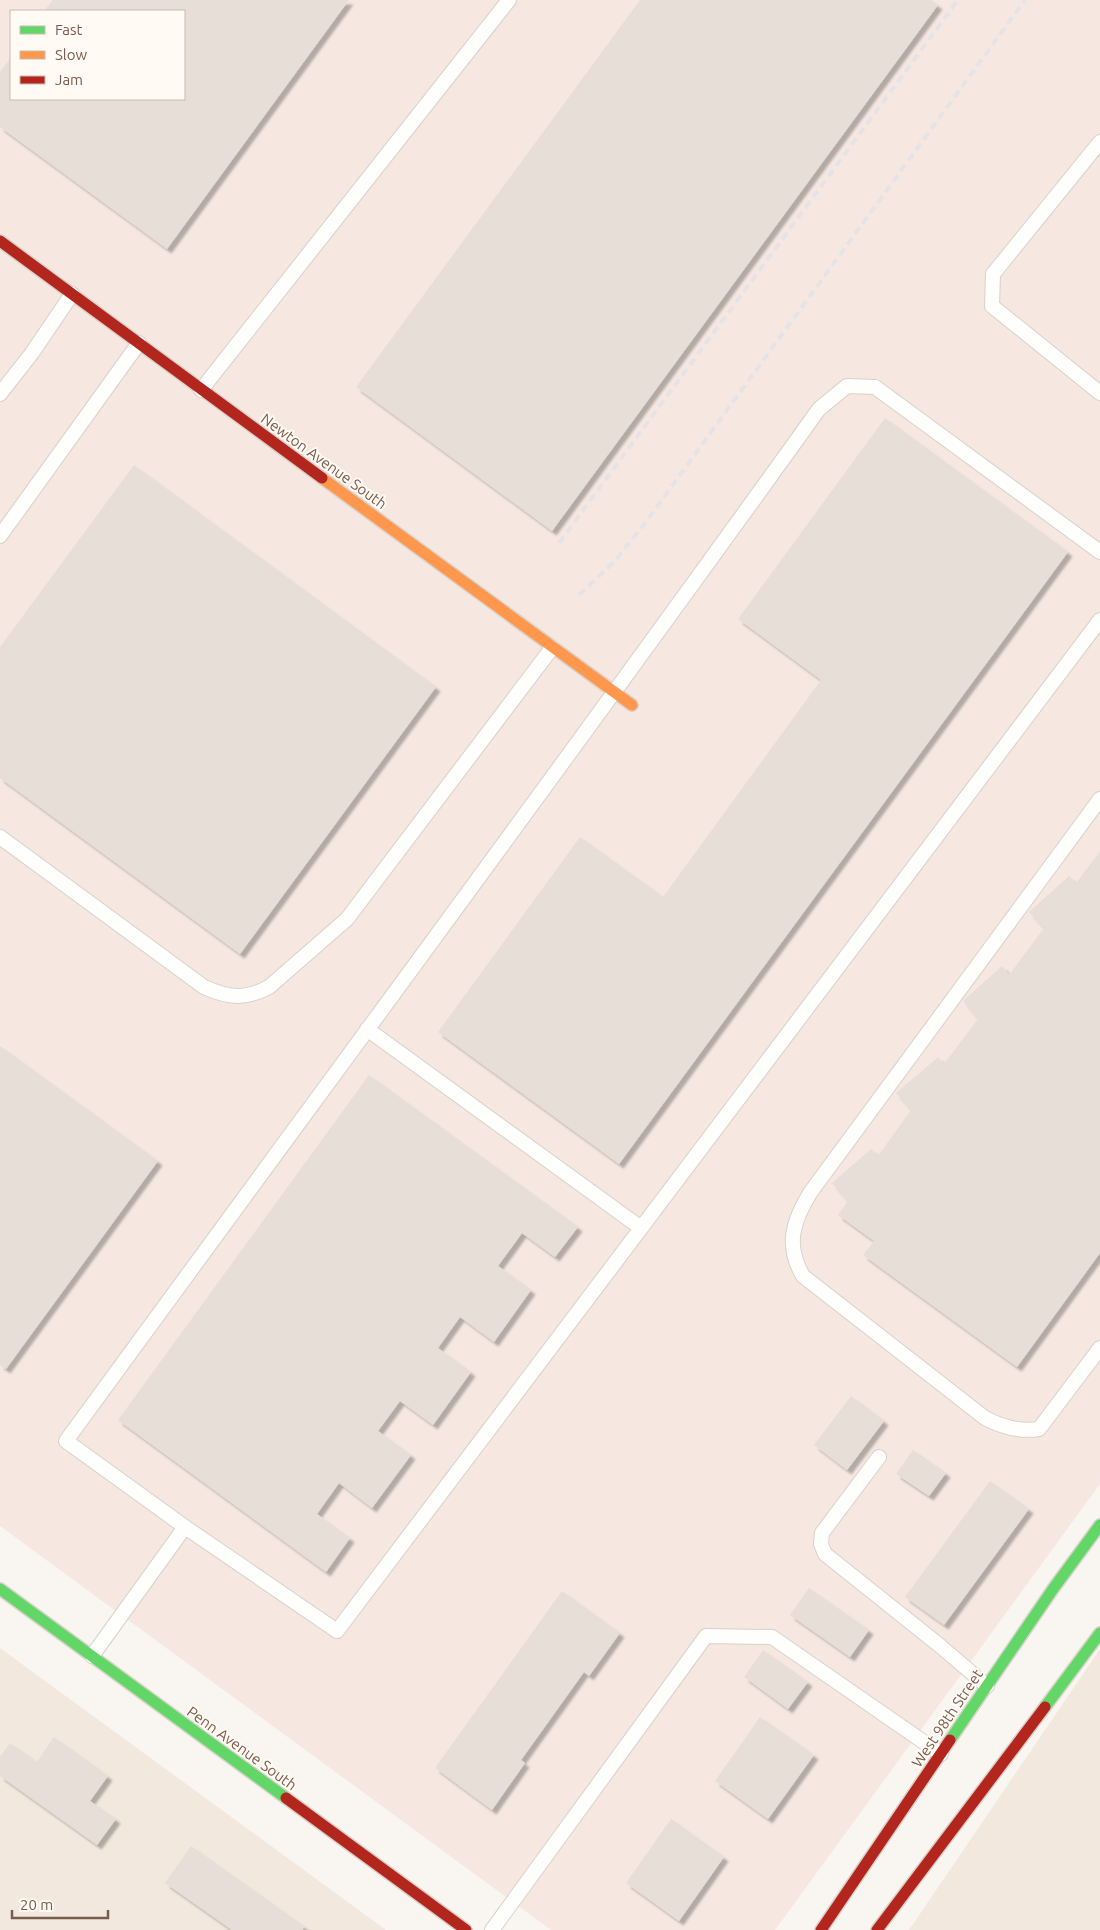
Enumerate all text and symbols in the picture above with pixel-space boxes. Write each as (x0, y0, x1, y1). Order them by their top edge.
legend (10, 10, 185, 100)
text: Fast (55, 21, 83, 38)
text: Slow (55, 46, 88, 63)
text: Jam (55, 71, 83, 88)
street label: Newton Avenue South (258, 410, 390, 512)
street label: West 98th Street (908, 1666, 986, 1770)
street label: Penn Avenue South (184, 1703, 300, 1793)
scale bar (12, 1888, 109, 1920)
text: 20 m (20, 1896, 53, 1913)

